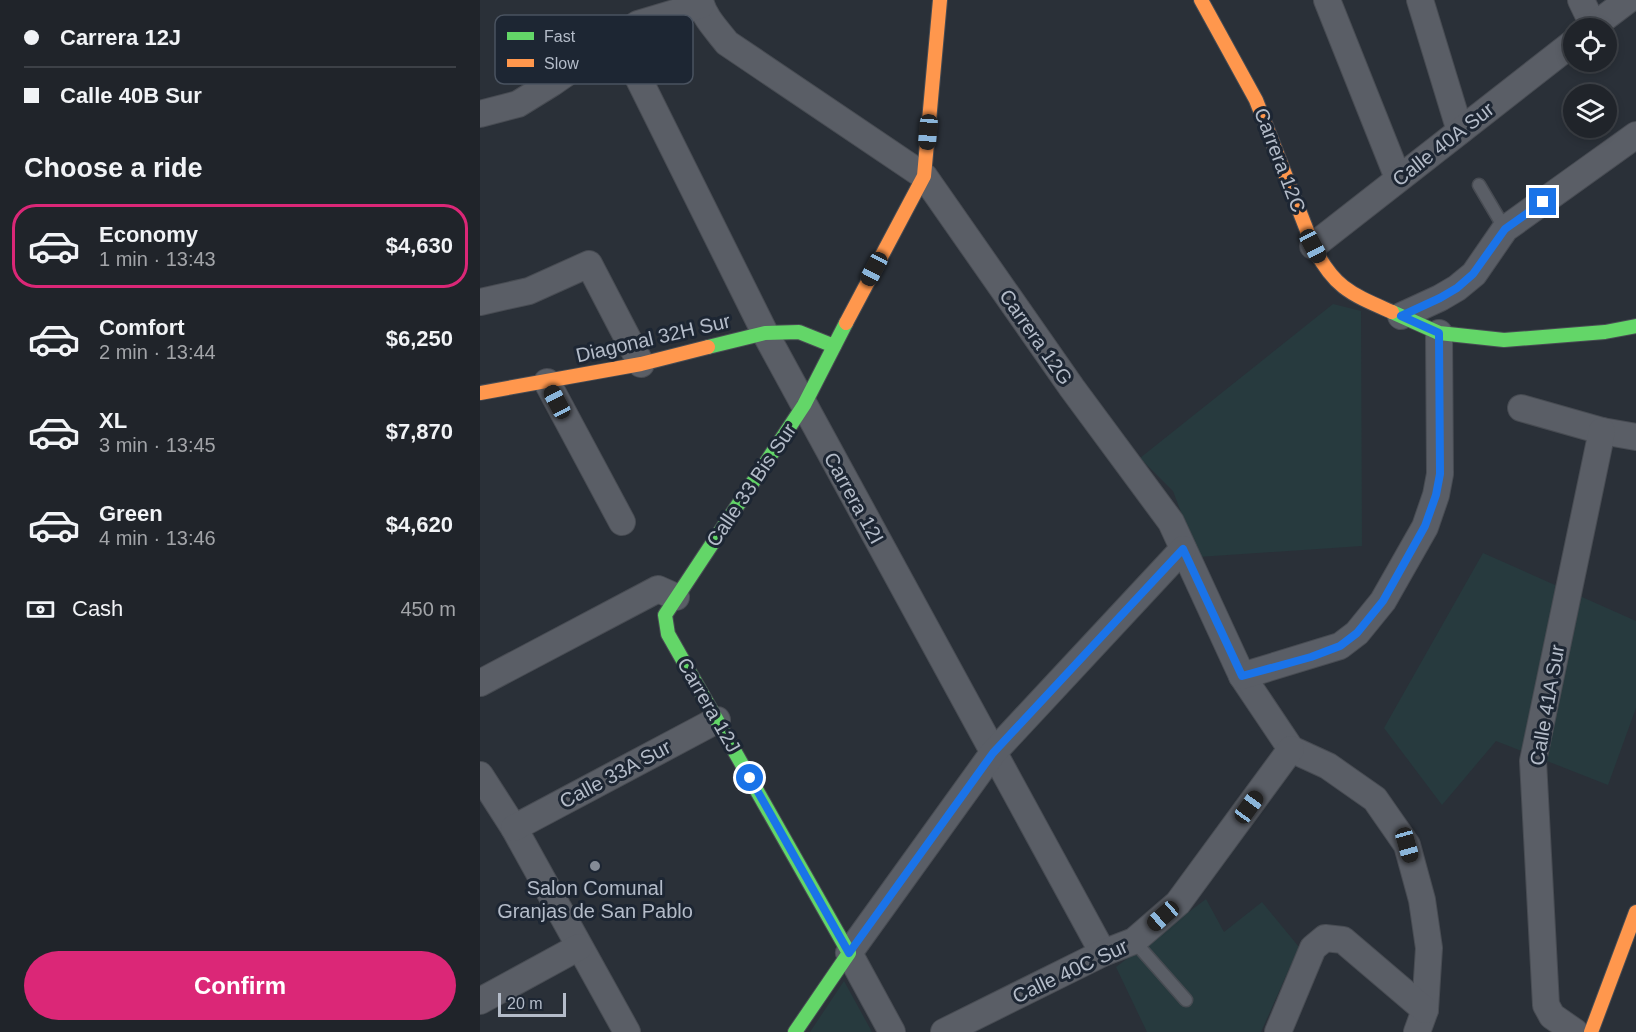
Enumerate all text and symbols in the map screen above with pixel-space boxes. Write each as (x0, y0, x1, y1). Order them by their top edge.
legend (495, 15, 693, 84)
map controls (1563, 18, 1617, 138)
button: locate (1563, 18, 1617, 72)
text: Carrera 12J (60, 25, 181, 50)
text: Fast (544, 28, 576, 45)
text: Slow (544, 55, 579, 72)
text: Calle 40B Sur (60, 83, 202, 108)
button: layers (1563, 84, 1617, 138)
street label: Calle 40A Sur (1388, 97, 1498, 190)
street label: Carrera 12C (1250, 105, 1310, 215)
car (917, 113, 939, 151)
text: Choose a ride (24, 153, 203, 183)
route end (1529, 188, 1556, 215)
icon: car (27, 219, 81, 273)
text: Economy (99, 222, 198, 247)
car (1297, 226, 1329, 266)
text: $4,630 (386, 233, 453, 258)
text: 1 min · 13:43 (99, 248, 216, 270)
car (858, 249, 890, 289)
street label: Carrera 12G (995, 285, 1077, 389)
street label: Diagonal 32H Sur (574, 309, 733, 366)
icon: car (27, 312, 81, 366)
text: Comfort (99, 315, 185, 340)
text: $6,250 (386, 326, 453, 351)
text: 2 min · 13:44 (99, 341, 216, 363)
car (541, 382, 573, 422)
icon: car (27, 405, 81, 459)
text: XL (99, 408, 127, 433)
text: $7,870 (386, 419, 453, 444)
street label: Calle 33 Bis Sur (702, 419, 800, 551)
text: 3 min · 13:45 (99, 434, 216, 456)
street label: Carrera 12I (820, 448, 888, 548)
icon: car (27, 498, 81, 552)
text: Green (99, 501, 163, 526)
text: $4,620 (386, 512, 453, 537)
text: 4 min · 13:46 (99, 527, 216, 549)
icon: cash (24, 593, 57, 626)
text: Cash (72, 596, 123, 621)
text: 450 m (400, 598, 456, 620)
street label: Calle 41A Sur (1526, 643, 1569, 767)
street label: Carrera 12J (673, 654, 745, 756)
street label: Calle 33A Sur (556, 735, 674, 812)
route start (736, 764, 763, 791)
car (1231, 787, 1267, 827)
car (1393, 825, 1421, 865)
marker: Salon Comunal Granjas de San Pablo (588, 859, 602, 873)
place label: Salon Comunal Granjas de San Pablo (497, 877, 693, 922)
car (1144, 897, 1182, 935)
street label: Calle 40C Sur (1009, 935, 1131, 1007)
button: Confirm (24, 951, 456, 1020)
scale bar (498, 990, 566, 1018)
text: 20 m (507, 995, 543, 1012)

